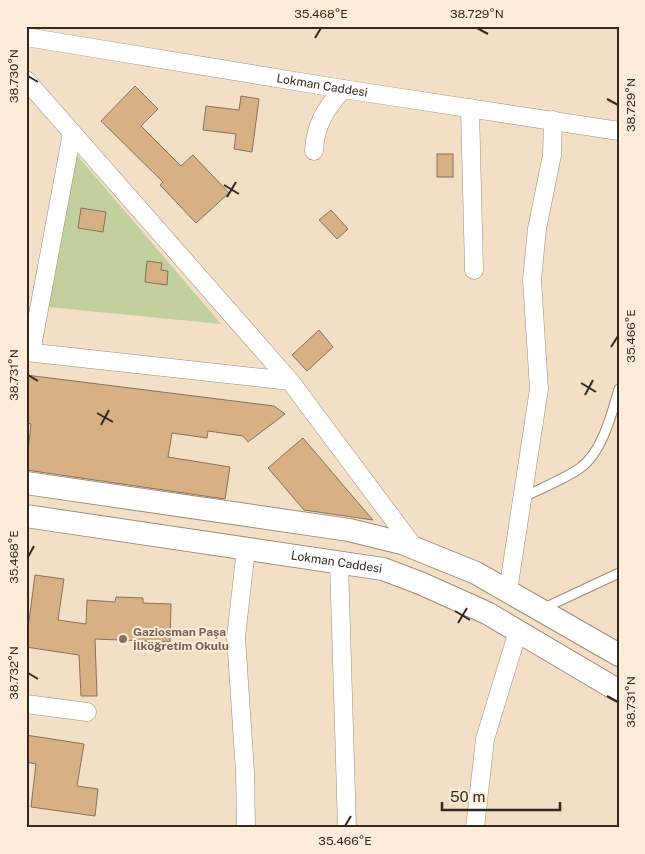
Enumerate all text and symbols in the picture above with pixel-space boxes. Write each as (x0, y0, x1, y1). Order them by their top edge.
text: 35.468°E (294, 7, 348, 21)
text: 38.729°N (450, 7, 504, 21)
text: 38.730°N (7, 49, 21, 103)
street label: Lokman Caddesi (275, 71, 369, 100)
text: 38.729°N (624, 78, 638, 132)
text: 35.466°E (624, 309, 638, 363)
text: 38.731°N (7, 349, 21, 401)
text: 35.468°E (7, 530, 21, 584)
street label: Lokman Caddesi (290, 548, 383, 576)
place label: Gaziosman Paşa İlköğretim Okulu (133, 625, 229, 653)
marker: Gaziosman Paşa İlköğretim Okulu (117, 633, 129, 645)
text: 38.732°N (7, 646, 21, 700)
text: 38.731°N (624, 676, 638, 728)
scale bar (442, 779, 560, 811)
text: 50 m (450, 788, 485, 805)
text: 35.466°E (318, 834, 372, 848)

